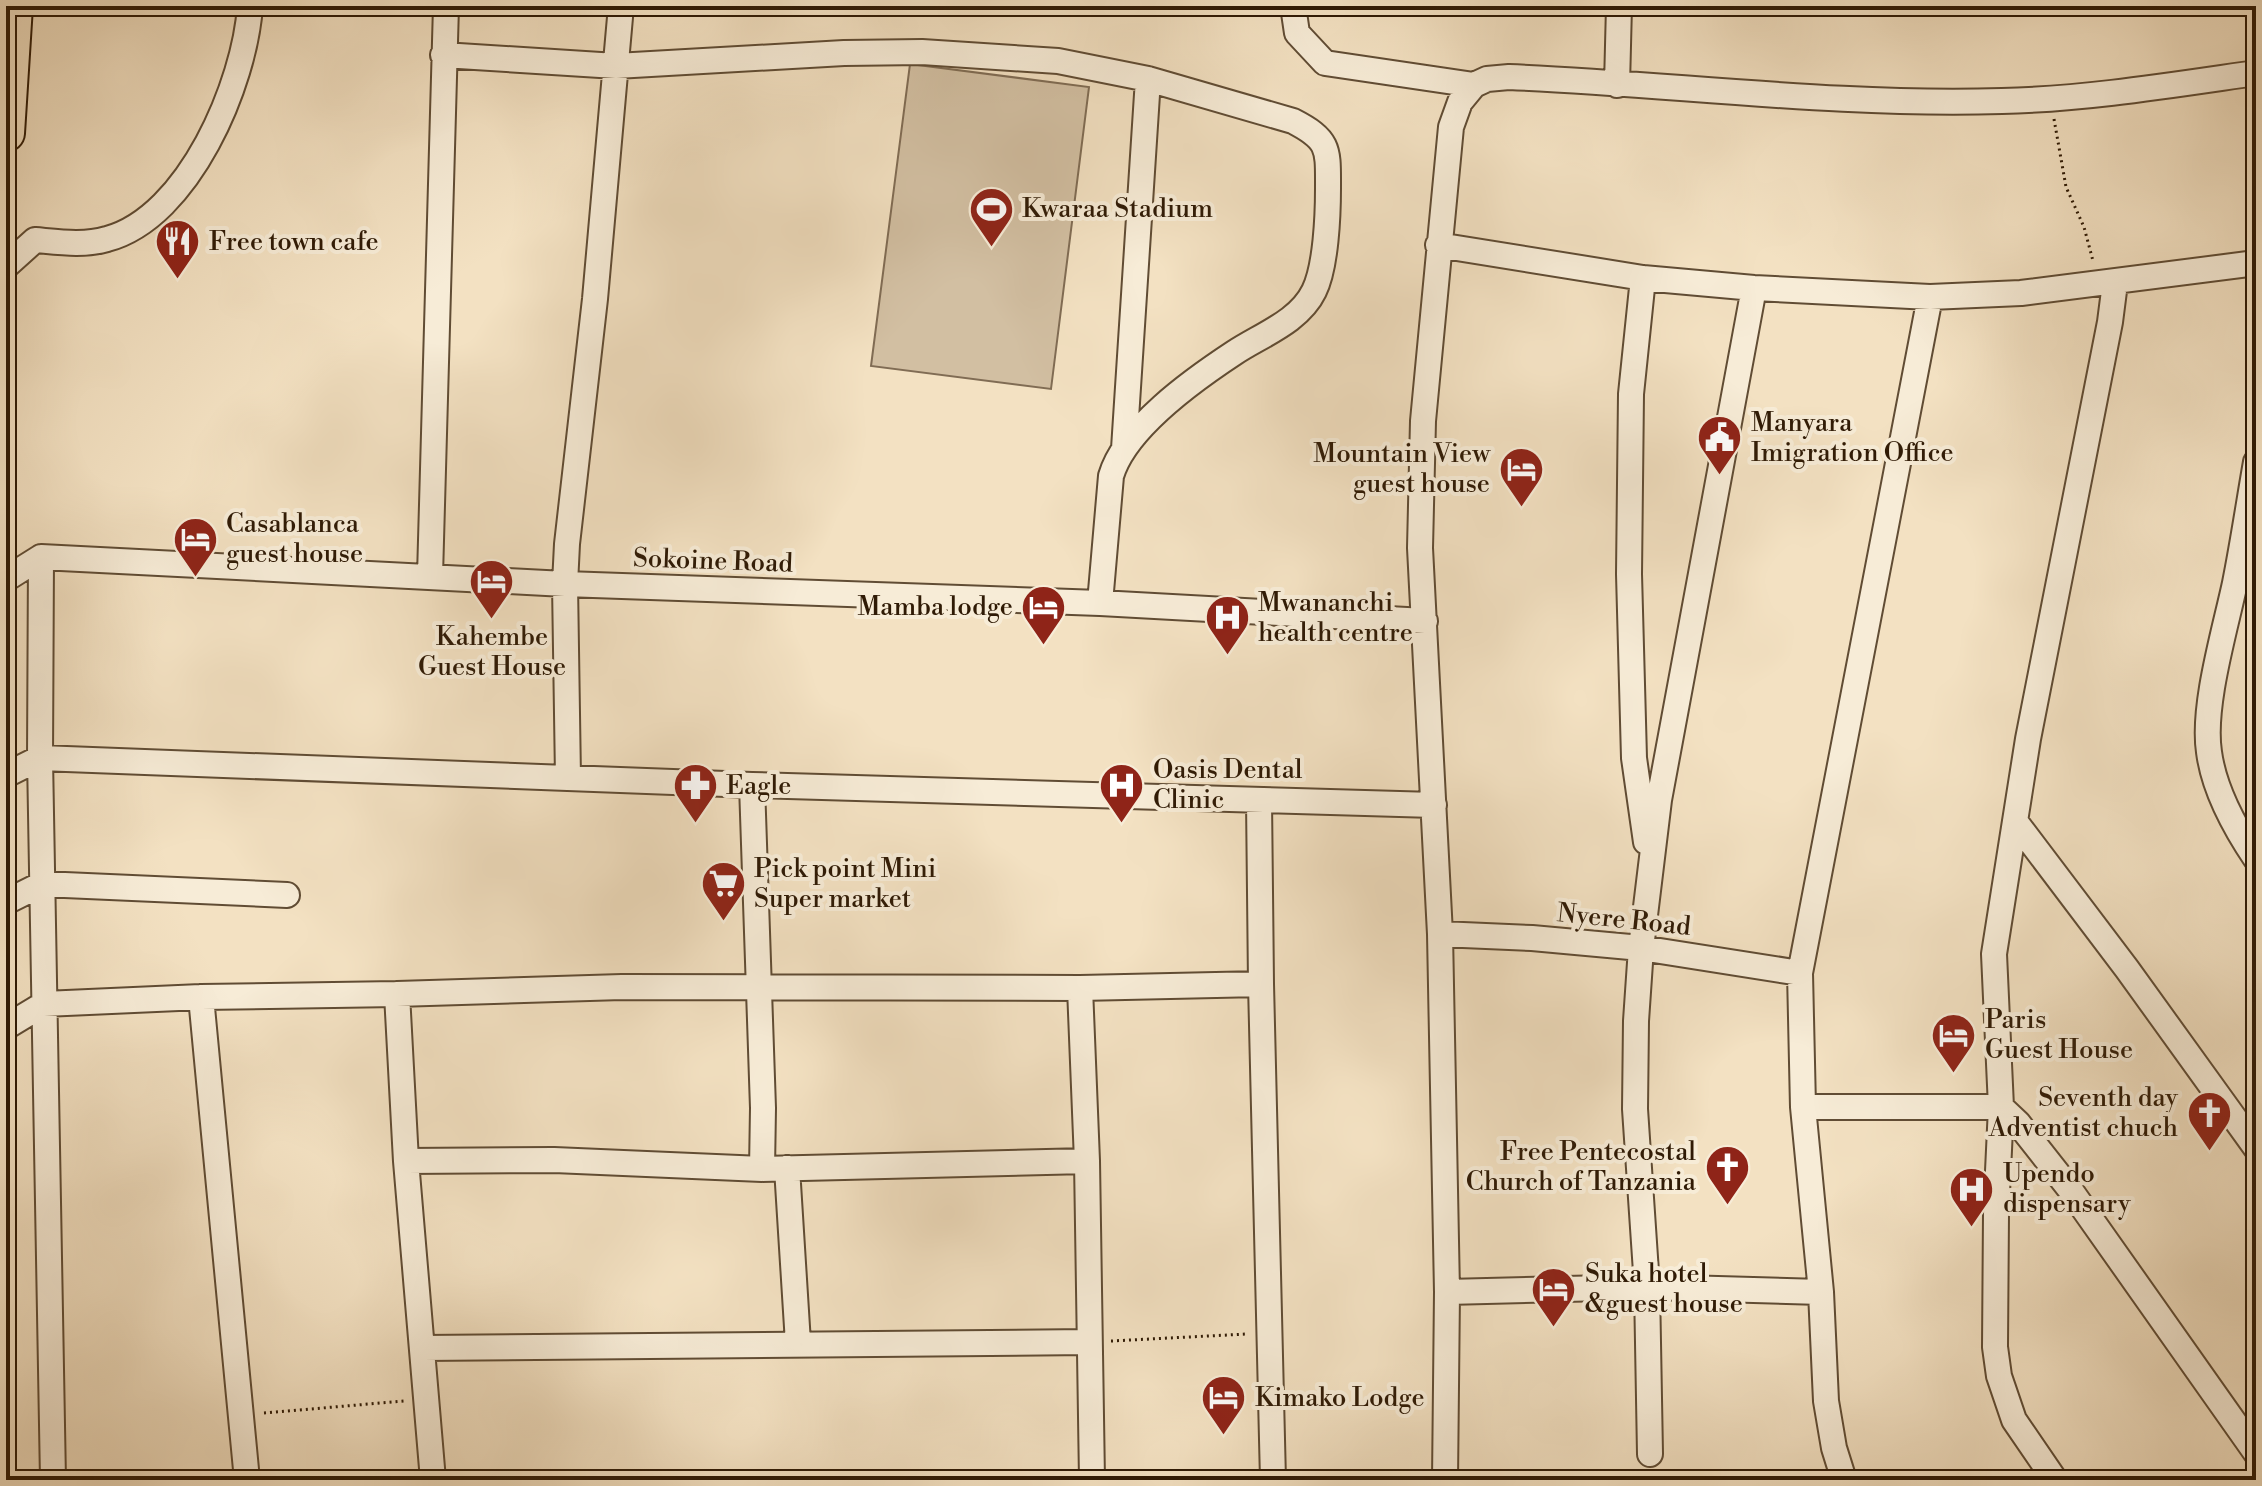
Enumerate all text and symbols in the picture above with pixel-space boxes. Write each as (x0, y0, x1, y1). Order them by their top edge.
sports icon: Kwaraa Stadium (967, 185, 1015, 248)
place label: Kwaraa Stadium (1022, 193, 1213, 225)
restaurant icon: Free town cafe (154, 218, 202, 281)
place label: Free town cafe (209, 226, 379, 258)
place label: Manyara Imigration Office (1751, 407, 1954, 469)
public building icon: Manyara Imigration Office (1696, 414, 1744, 477)
place label: Mountain View guest house (1313, 438, 1491, 500)
hotel icon: Mountain View guest house (1497, 445, 1545, 508)
place label: Casablanca guest house (226, 508, 363, 570)
hotel icon: Casablanca guest house (171, 515, 219, 578)
street label: Sokoine Road (632, 542, 794, 580)
hotel icon: Kahembe Guest House (468, 558, 516, 621)
hotel icon: Mamba lodge (1020, 583, 1068, 646)
place label: Mwananchi health centre (1258, 587, 1413, 649)
place label: Mamba lodge (857, 591, 1013, 623)
hospital icon: Mwananchi health centre (1203, 594, 1251, 657)
place label: Kahembe Guest House (418, 621, 566, 683)
place label: Oasis Dental Clinic (1153, 754, 1303, 816)
hospital icon: Oasis Dental Clinic (1098, 761, 1146, 824)
pharmacy icon: Eagle (671, 762, 719, 825)
place label: Eagle (726, 770, 791, 802)
place label: Pick point Mini Super market (754, 853, 936, 915)
supermarket icon: Pick point Mini Super market (699, 860, 747, 923)
street label: Nyere Road (1555, 897, 1693, 943)
place label: Paris Guest House (1985, 1004, 2133, 1066)
hotel icon: Paris Guest House (1930, 1011, 1978, 1074)
place label: Seventh day Adventist chuch (1988, 1082, 2178, 1144)
church icon: Seventh day Adventist chuch (2185, 1089, 2233, 1152)
place label: Free Pentecostal Church of Tanzania (1466, 1136, 1697, 1198)
church icon: Free Pentecostal Church of Tanzania (1703, 1143, 1751, 1206)
place label: Upendo dispensary (2003, 1158, 2131, 1220)
hospital icon: Upendo dispensary (1948, 1165, 1996, 1228)
place label: Suka hotel &guest house (1585, 1258, 1743, 1320)
hotel icon: Suka hotel &guest house (1530, 1265, 1578, 1328)
hotel icon: Kimako Lodge (1200, 1374, 1248, 1437)
place label: Kimako Lodge (1255, 1382, 1425, 1414)

